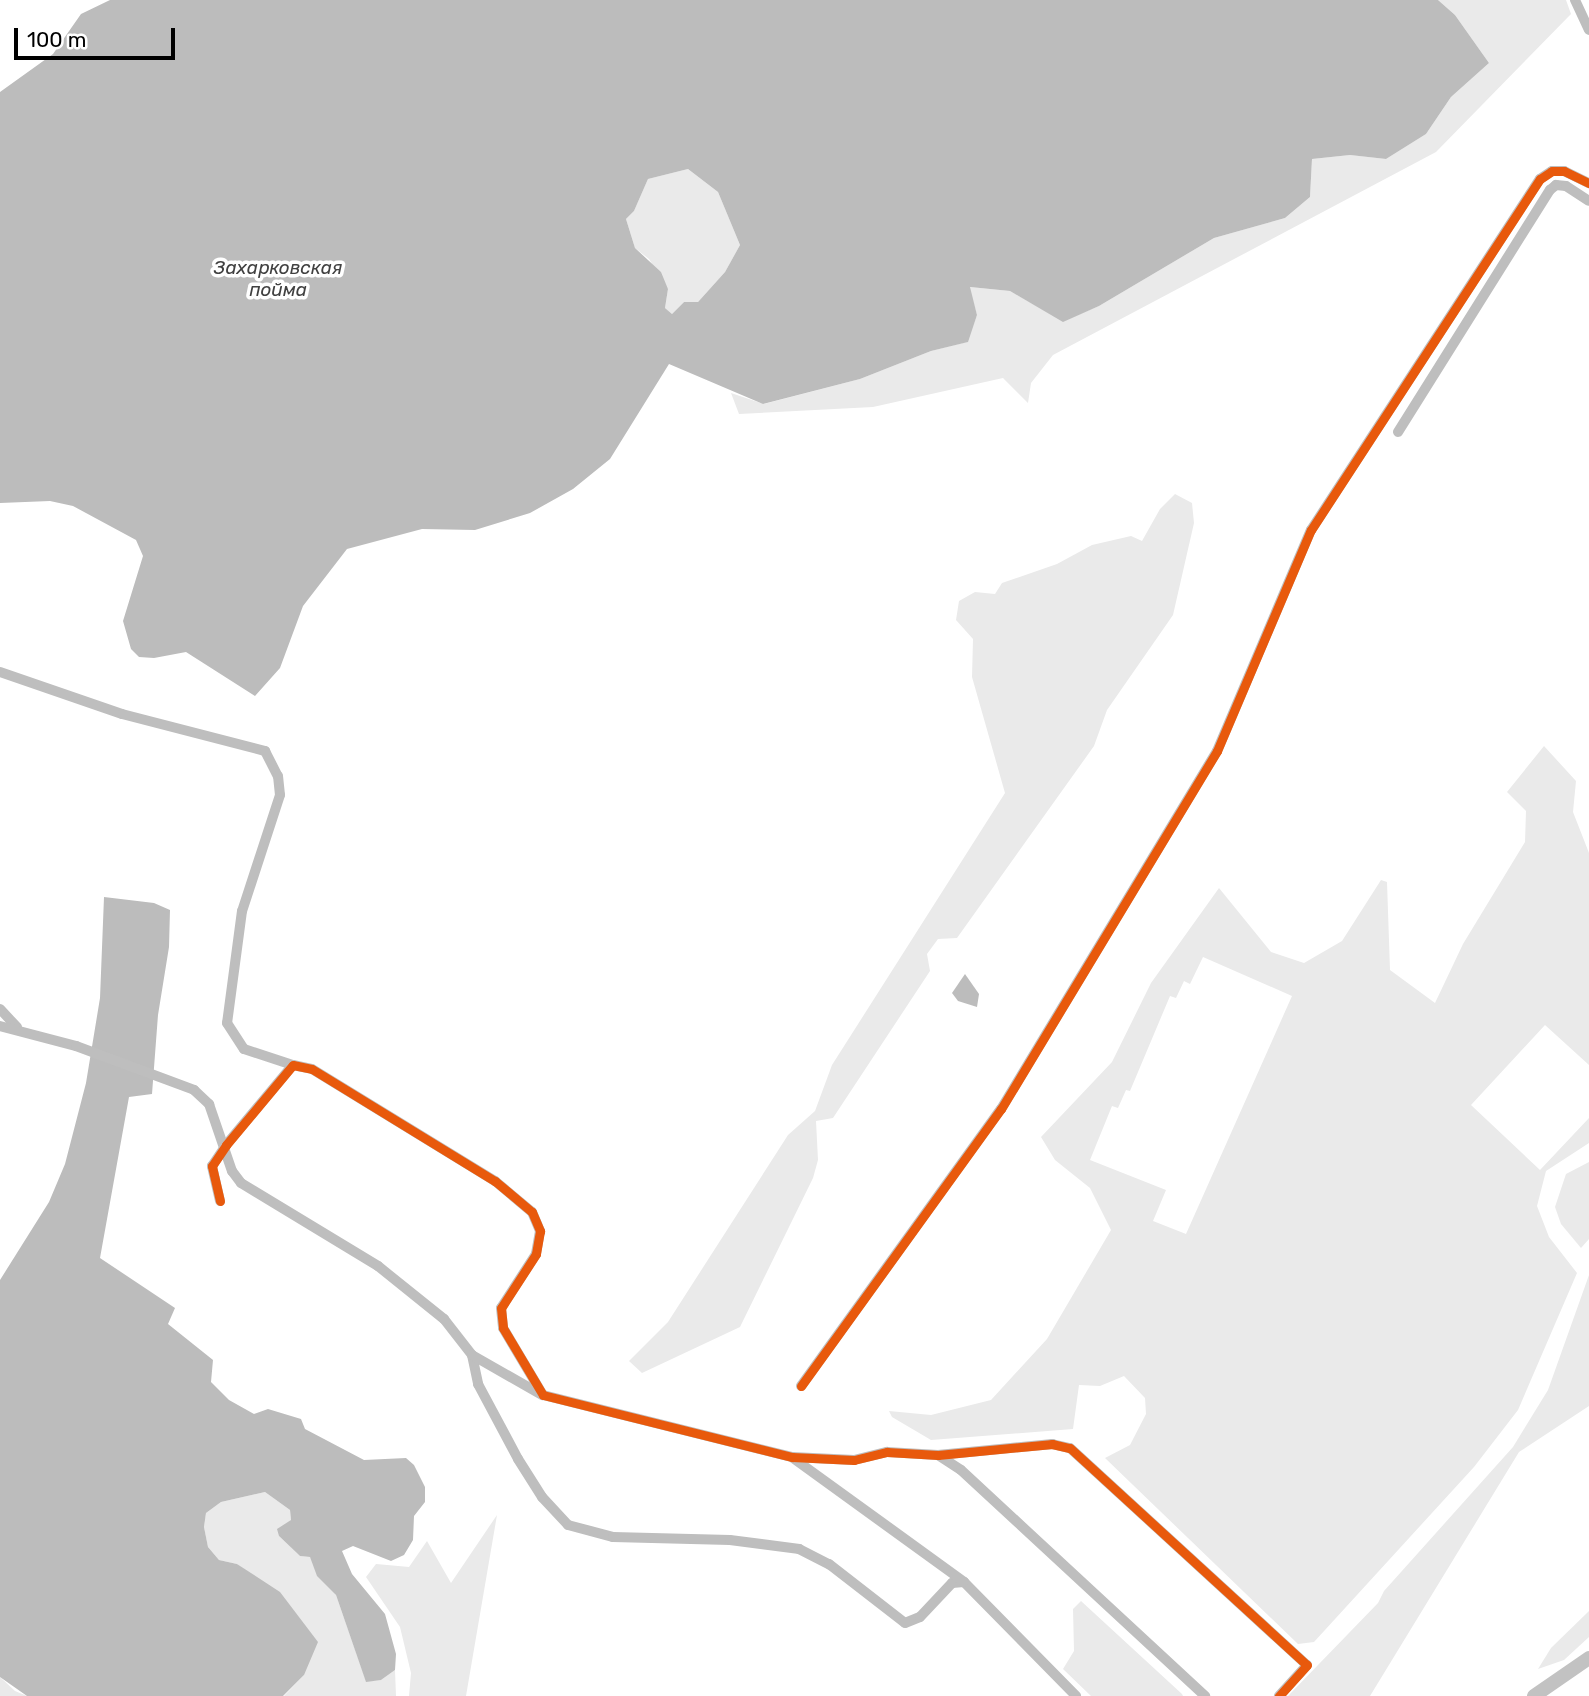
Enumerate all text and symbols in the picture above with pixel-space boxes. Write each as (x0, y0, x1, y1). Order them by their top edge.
scale bar (18, 14, 178, 58)
text: 100 m (27, 27, 86, 52)
water label: Захарковская пойма (214, 257, 342, 301)

